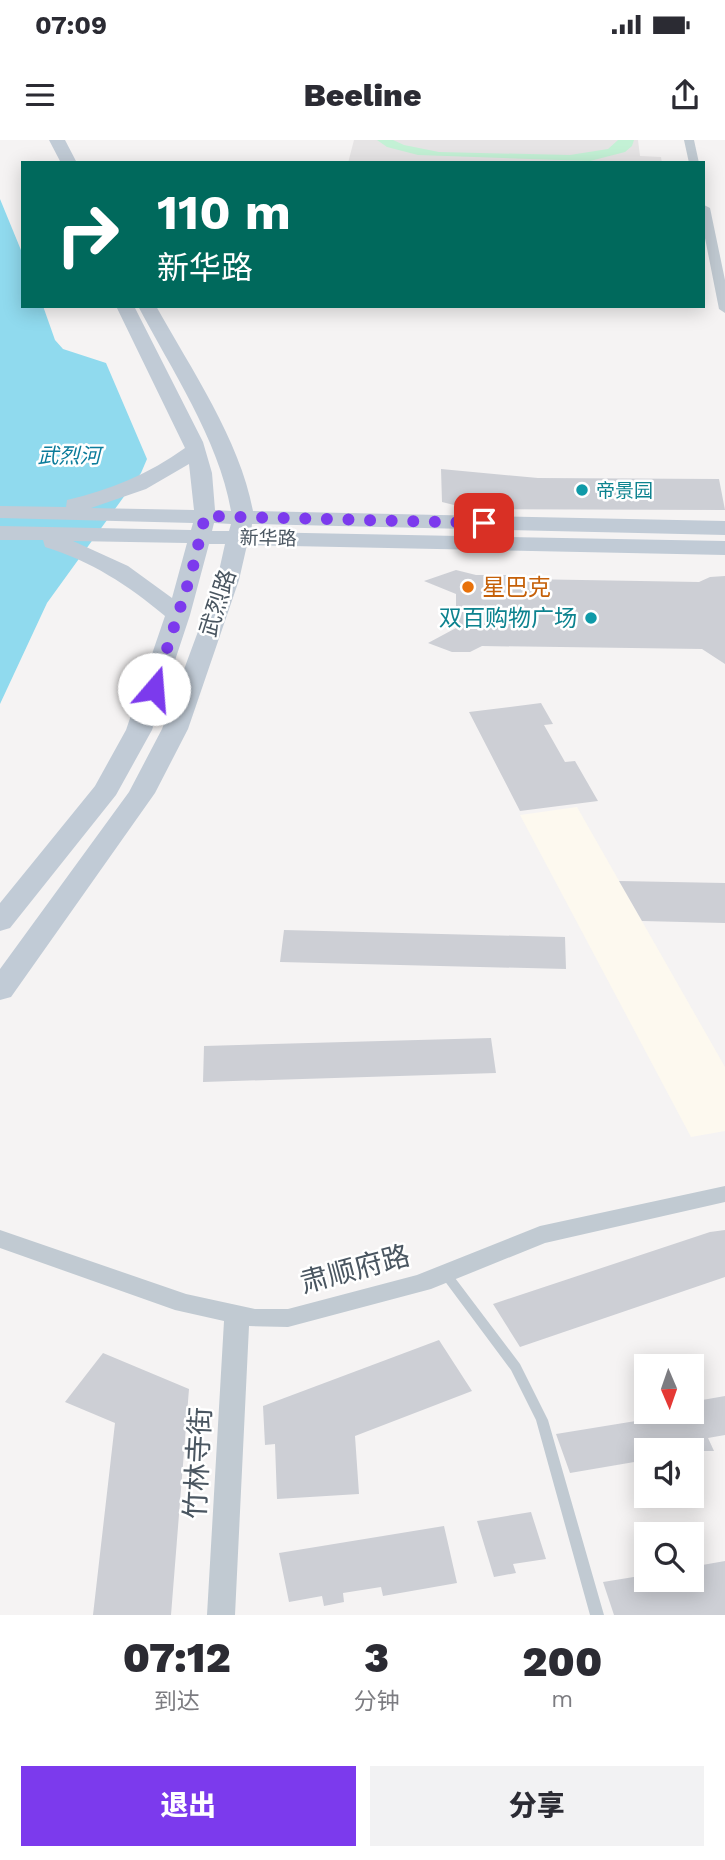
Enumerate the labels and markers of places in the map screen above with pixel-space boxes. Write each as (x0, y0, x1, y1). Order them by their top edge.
place label: 帝景园 (596, 479, 653, 502)
marker: 帝景园 (574, 482, 590, 498)
pin (454, 493, 514, 553)
place label: 星巴克 (482, 574, 551, 601)
marker: 星巴克 (460, 579, 476, 595)
place label: 双百购物广场 (439, 605, 577, 632)
marker: 双百购物广场 (583, 610, 599, 626)

